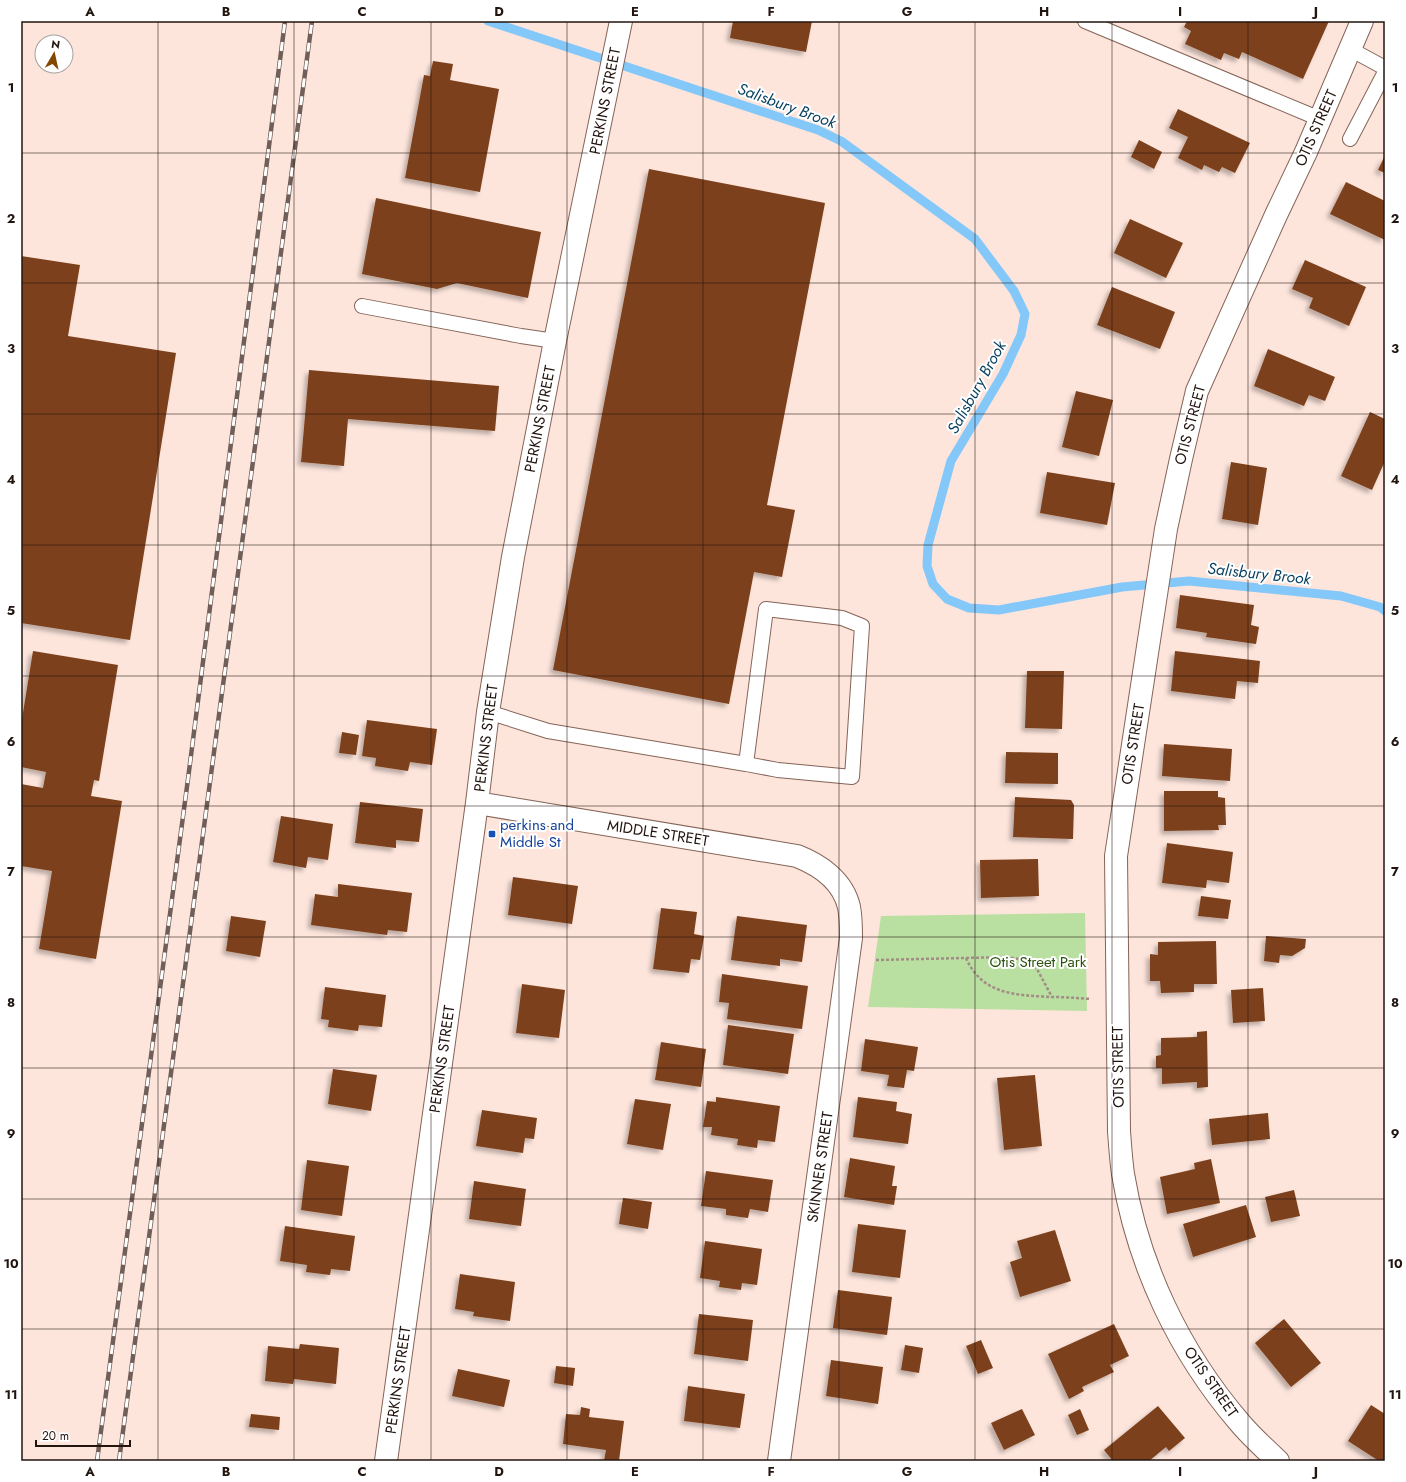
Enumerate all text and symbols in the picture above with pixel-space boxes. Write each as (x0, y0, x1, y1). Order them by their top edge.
text: A (84, 2, 95, 21)
text: B (222, 2, 231, 21)
text: C (357, 2, 367, 21)
text: D (494, 2, 504, 21)
text: E (631, 2, 639, 21)
text: F (767, 2, 775, 21)
text: G (902, 2, 913, 21)
text: H (1039, 2, 1049, 21)
text: I (1178, 2, 1182, 21)
text: J (1311, 2, 1318, 21)
north arrow (34, 34, 74, 74)
text: N (50, 36, 61, 53)
street label: PERKINS STREET (584, 46, 626, 156)
water label: Salisbury Brook (734, 77, 840, 134)
text: 1 (8, 78, 14, 97)
text: 1 (1392, 78, 1398, 97)
street label: OTIS STREET (1289, 86, 1343, 170)
text: 2 (7, 209, 15, 228)
text: 2 (1391, 209, 1399, 228)
water label: Salisbury Brook (941, 336, 1012, 438)
text: 3 (7, 339, 15, 358)
text: 3 (1391, 339, 1399, 358)
street label: PERKINS STREET (519, 364, 561, 474)
street label: OTIS STREET (1169, 383, 1211, 467)
text: 4 (6, 470, 16, 489)
text: 4 (1390, 470, 1400, 489)
water label: Salisbury Brook (1206, 557, 1313, 590)
text: 5 (7, 601, 15, 620)
text: 5 (1391, 601, 1399, 620)
street label: PERKINS STREET (468, 683, 504, 793)
street label: OTIS STREET (1116, 702, 1150, 786)
text: 6 (7, 732, 16, 751)
text: 6 (1391, 732, 1400, 751)
place label: perkins and Middle St (500, 814, 574, 853)
street label: MIDDLE STREET (606, 814, 711, 852)
marker: perkins and Middle St (487, 829, 497, 839)
text: 7 (7, 862, 15, 881)
text: 7 (1391, 862, 1399, 881)
park label: Otis Street Park (990, 951, 1087, 973)
text: 8 (7, 993, 15, 1012)
text: 8 (1391, 993, 1399, 1012)
street label: PERKINS STREET (424, 1004, 460, 1114)
street label: OTIS STREET (1106, 1026, 1130, 1108)
street label: SKINNER STREET (801, 1110, 839, 1224)
text: 9 (7, 1124, 16, 1143)
text: 9 (1391, 1124, 1400, 1143)
text: 10 (3, 1254, 19, 1273)
text: 10 (1387, 1254, 1403, 1273)
street label: PERKINS STREET (380, 1325, 416, 1435)
street label: OTIS STREET (1179, 1342, 1243, 1422)
text: 11 (4, 1385, 18, 1404)
text: 11 (1388, 1385, 1402, 1404)
scale bar (36, 1422, 130, 1448)
text: 20 m (42, 1427, 69, 1445)
text: A (84, 1462, 95, 1481)
text: B (222, 1462, 231, 1481)
text: C (357, 1462, 367, 1481)
text: D (494, 1462, 504, 1481)
text: E (631, 1462, 639, 1481)
text: F (767, 1462, 775, 1481)
text: G (902, 1462, 913, 1481)
text: H (1039, 1462, 1049, 1481)
text: I (1178, 1462, 1182, 1481)
text: J (1311, 1462, 1318, 1481)

